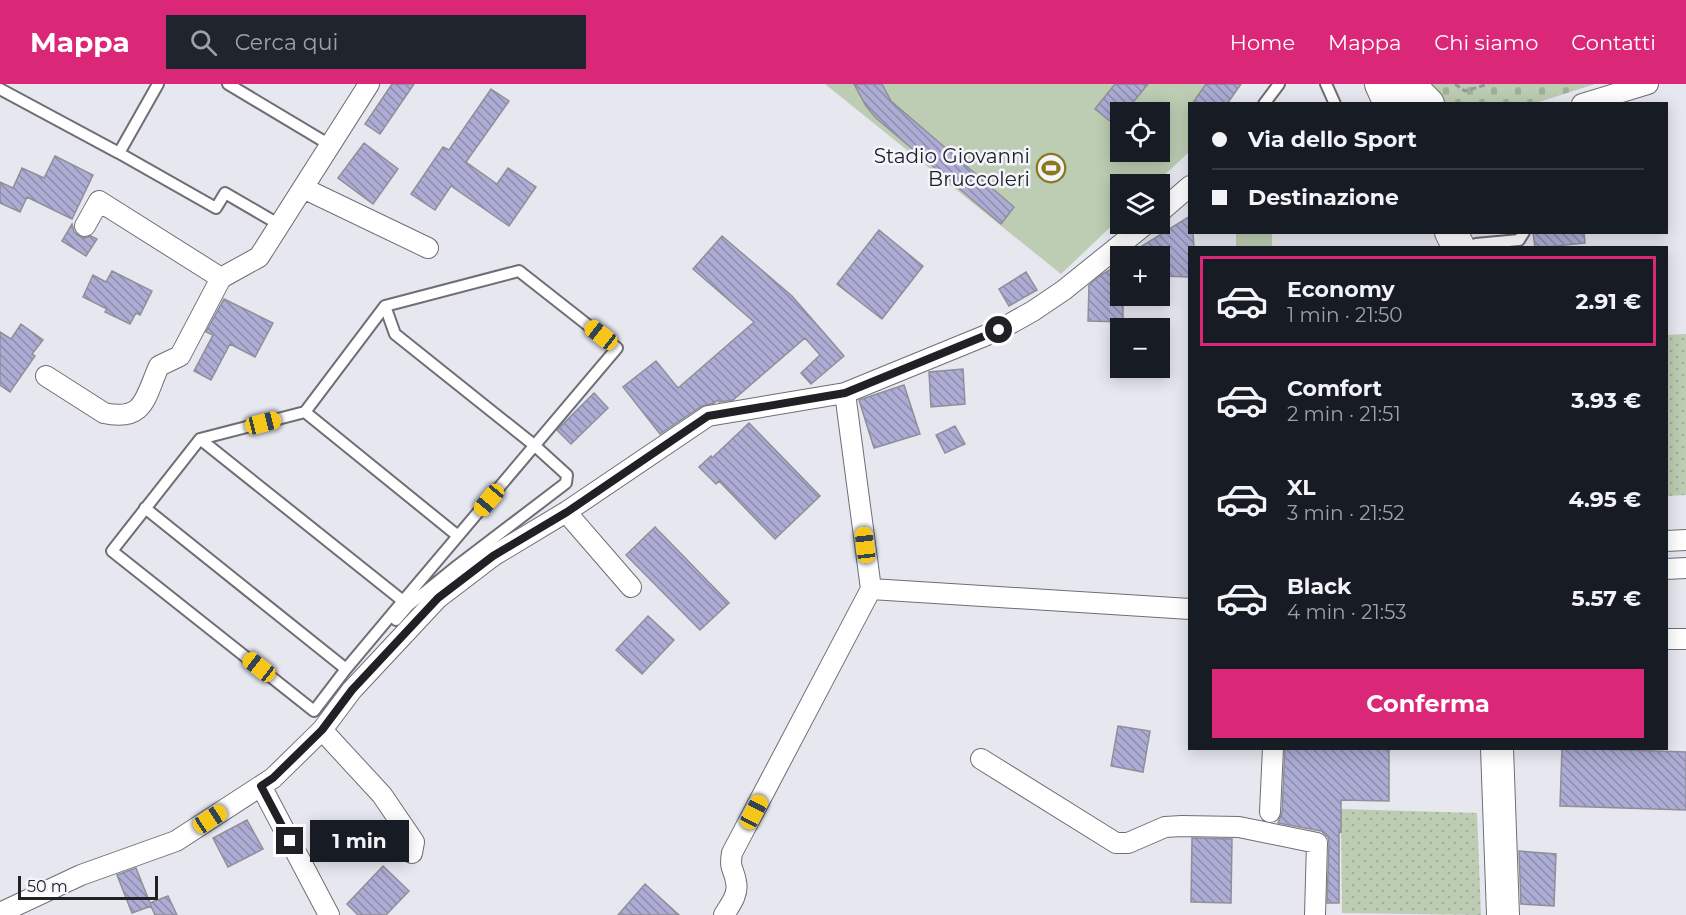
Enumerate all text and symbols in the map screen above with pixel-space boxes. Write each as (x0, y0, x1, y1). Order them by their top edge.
search box (166, 15, 586, 69)
text: Mappa (30, 25, 130, 59)
icon: search (187, 26, 220, 59)
text: Cerca qui (235, 29, 338, 56)
text: Home (1230, 30, 1295, 55)
text: Mappa (1328, 30, 1401, 55)
text: Chi siamo (1434, 30, 1538, 55)
text: Contatti (1571, 30, 1656, 55)
map controls (1110, 102, 1170, 378)
button: locate (1110, 102, 1170, 162)
text: Via dello Sport (1248, 126, 1417, 153)
place label: Stadio Giovanni Bruccoleri (874, 144, 1030, 191)
sports icon: Stadio Giovanni Bruccoleri (1035, 152, 1067, 184)
button: layers (1110, 174, 1170, 234)
text: Destinazione (1248, 184, 1399, 211)
button: + (1110, 246, 1170, 306)
icon: car (1215, 274, 1269, 328)
text: Economy (1287, 276, 1395, 303)
text: 2.91 € (1575, 288, 1641, 315)
text: 1 min · 21:50 (1287, 303, 1402, 327)
route start (985, 316, 1012, 343)
car (581, 317, 621, 353)
button: − (1110, 318, 1170, 378)
icon: car (1215, 373, 1269, 427)
text: Comfort (1287, 375, 1382, 402)
text: 3.93 € (1571, 387, 1641, 414)
text: 2 min · 21:51 (1287, 402, 1401, 426)
car (243, 410, 283, 436)
icon: car (1215, 472, 1269, 526)
text: XL (1287, 474, 1316, 501)
car (471, 480, 507, 520)
text: 4.95 € (1568, 486, 1641, 513)
text: 3 min · 21:52 (1287, 501, 1405, 525)
car (854, 526, 876, 564)
icon: car (1215, 571, 1269, 625)
text: Black (1287, 573, 1351, 600)
text: 5.57 € (1572, 585, 1641, 612)
text: 4 min · 21:53 (1287, 600, 1406, 624)
car (239, 649, 279, 685)
button: Conferma (1212, 669, 1644, 738)
car (738, 792, 770, 832)
car (190, 802, 230, 836)
callout: 1 min (311, 820, 410, 862)
route end (276, 827, 303, 854)
text: 1 min (332, 829, 387, 853)
scale bar (18, 873, 158, 900)
text: 50 m (27, 877, 68, 896)

